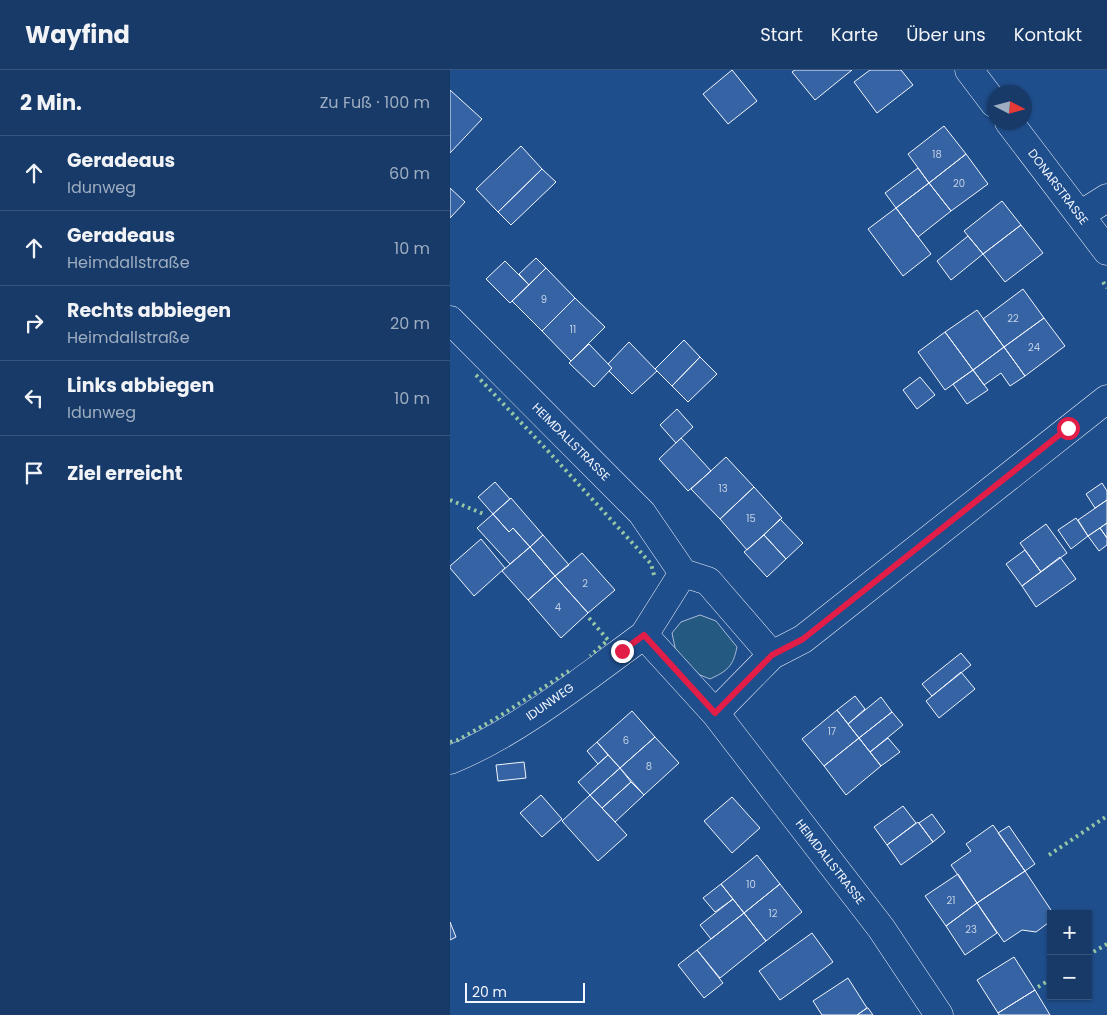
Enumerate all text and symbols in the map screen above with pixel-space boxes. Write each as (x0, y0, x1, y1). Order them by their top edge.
text: Wayfind (25, 18, 130, 51)
text: Start (760, 22, 803, 47)
text: Karte (831, 22, 878, 47)
text: Über uns (906, 22, 986, 47)
text: Kontakt (1014, 22, 1082, 47)
north arrow (987, 85, 1032, 130)
text: 2 Min. (20, 88, 82, 117)
text: Zu Fuß · 100 m (320, 91, 430, 114)
street label: DONARSTRASSE (1024, 145, 1093, 228)
text: Geradeaus (67, 147, 175, 174)
house number: 18 (932, 147, 942, 162)
icon: ahead (20, 159, 48, 187)
text: 60 m (389, 162, 430, 185)
text: Idunweg (67, 176, 136, 199)
house number: 20 (953, 176, 965, 191)
text: Geradeaus (67, 222, 175, 249)
icon: ahead (20, 234, 48, 262)
text: 10 m (394, 237, 430, 260)
text: Heimdallstraße (67, 251, 190, 274)
house number: 9 (541, 292, 547, 307)
text: Rechts abbiegen (67, 297, 231, 324)
icon: right (20, 309, 48, 337)
house number: 22 (1007, 311, 1019, 326)
text: 20 m (390, 312, 430, 335)
house number: 11 (570, 322, 576, 337)
text: Heimdallstraße (67, 326, 190, 349)
house number: 24 (1028, 340, 1040, 355)
text: Links abbiegen (67, 372, 214, 399)
icon: left (20, 384, 48, 412)
text: 10 m (394, 387, 430, 410)
street label: HEIMDALLSTRASSE (529, 399, 614, 484)
text: Idunweg (67, 401, 136, 424)
route start (1057, 417, 1080, 440)
icon: arrive (20, 459, 48, 487)
text: Ziel erreicht (67, 460, 183, 487)
house number: 13 (718, 481, 728, 496)
house number: 15 (746, 511, 756, 526)
house number: 2 (582, 576, 588, 591)
house number: 4 (555, 600, 561, 615)
route end (611, 640, 634, 663)
street label: IDUNWEG (522, 679, 577, 724)
house number: 17 (828, 724, 837, 739)
house number: 6 (623, 733, 629, 748)
house number: 8 (646, 759, 652, 774)
street label: HEIMDALLSTRASSE (792, 816, 869, 908)
house number: 10 (746, 877, 756, 892)
house number: 21 (947, 893, 955, 908)
house number: 12 (769, 906, 778, 921)
map controls (1047, 910, 1092, 1000)
button: + (1047, 910, 1092, 955)
house number: 23 (965, 922, 977, 937)
button: − (1047, 955, 1092, 1000)
scale bar (465, 980, 585, 1003)
text: 20 m (472, 982, 507, 1002)

